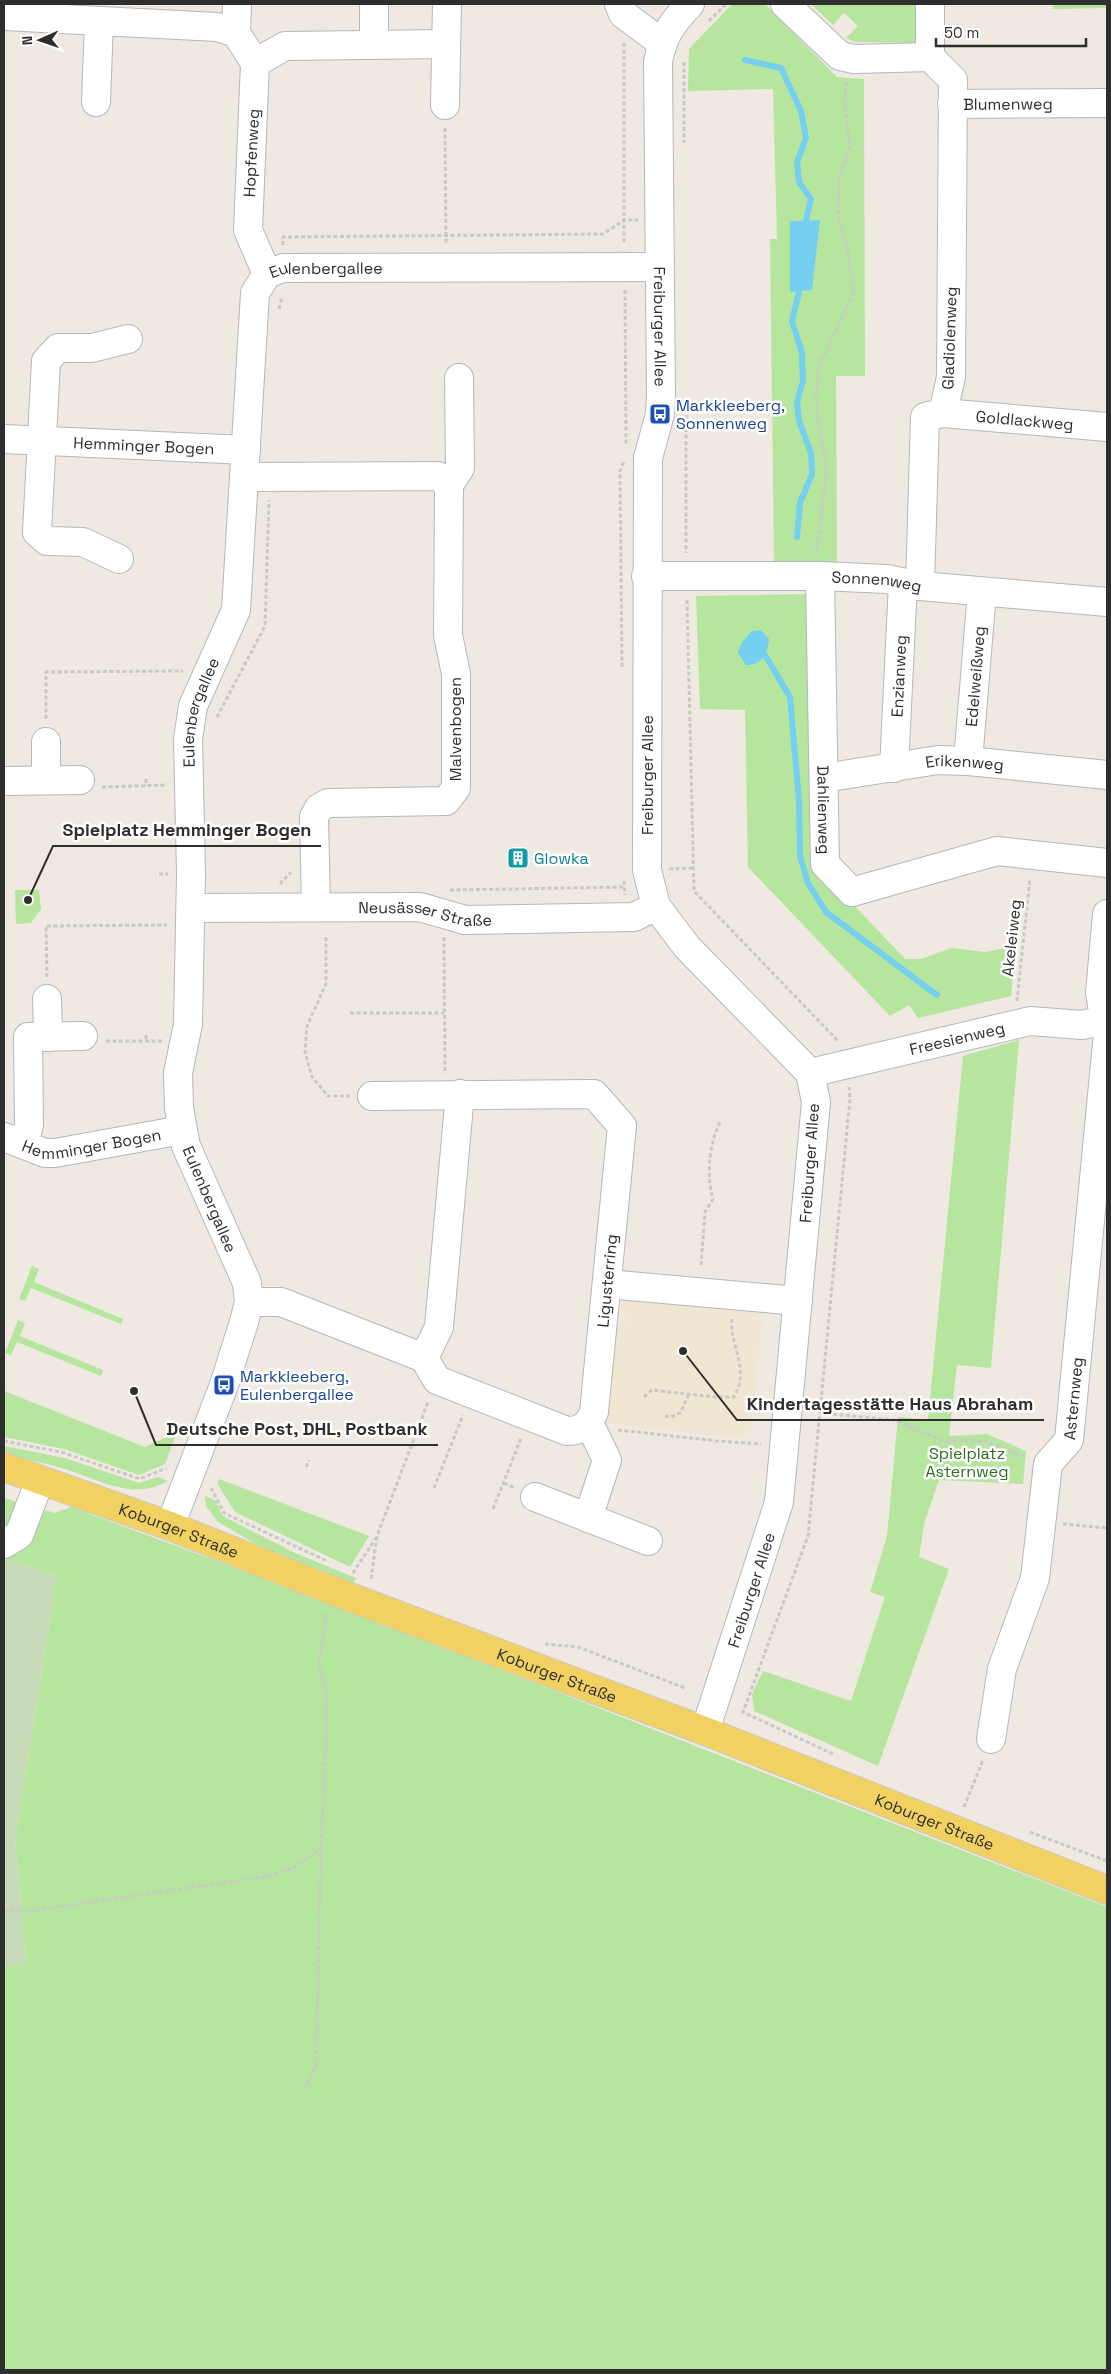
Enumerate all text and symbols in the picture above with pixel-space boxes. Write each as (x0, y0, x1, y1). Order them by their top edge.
north arrow (15, 15, 65, 65)
scale bar (936, 15, 1086, 47)
text: 50 m (944, 23, 979, 42)
text: N (18, 35, 36, 45)
street label: Blumenweg (963, 93, 1053, 115)
street label: Hopfenweg (239, 108, 264, 198)
street label: Eulenbergallee (266, 257, 383, 283)
street label: Freiburger Allee (649, 266, 671, 387)
street label: Gladiolenweg (937, 286, 962, 390)
place label: Markkleeberg, Sonnenweg (676, 395, 785, 434)
bus stop icon: Markkleeberg, Sonnenweg (648, 402, 672, 426)
street label: Goldlackweg (975, 406, 1074, 435)
street label: Hemminger Bogen (73, 432, 215, 460)
street label: Sonnenweg (831, 567, 924, 597)
street label: Edelweißweg (961, 625, 990, 728)
street label: Enzianweg (886, 634, 911, 718)
street label: Eulenbergallee (178, 654, 224, 768)
street label: Malvenbogen (445, 677, 466, 781)
street label: Freiburger Allee (637, 715, 658, 835)
street label: Erikenweg (924, 750, 1005, 776)
street label: Dahlienweg (812, 765, 835, 855)
callout: Spielplatz Hemminger Bogen (53, 813, 321, 846)
text: Spielplatz Hemminger Bogen (63, 818, 311, 841)
building icon: Glowka (506, 846, 530, 870)
place label: Glowka (534, 848, 589, 869)
street label: Neusässer Straße (358, 897, 492, 931)
street label: Akeleiweg (997, 898, 1026, 978)
street label: Freesienweg (907, 1017, 1007, 1060)
street label: Freiburger Allee (795, 1102, 824, 1224)
street label: Hemminger Bogen (19, 1124, 163, 1164)
street label: Eulenbergallee (178, 1143, 241, 1256)
street label: Ligusterring (592, 1233, 622, 1329)
street label: Asternweg (1059, 1356, 1088, 1441)
place label: Markkleeberg, Eulenbergallee (240, 1366, 354, 1405)
bus stop icon: Markkleeberg, Eulenbergallee (212, 1373, 236, 1397)
callout: Kindertagesstätte Haus Abraham (737, 1387, 1044, 1420)
text: Kindertagesstätte Haus Abraham (747, 1392, 1033, 1415)
callout: Deutsche Post, DHL, Postbank (156, 1412, 438, 1445)
text: Deutsche Post, DHL, Postbank (166, 1417, 428, 1440)
park label: Spielplatz Asternweg (925, 1443, 1009, 1482)
street label: Koburger Straße (116, 1499, 242, 1563)
street label: Freiburger Allee (723, 1530, 780, 1651)
street label: Koburger Straße (494, 1643, 620, 1708)
street label: Koburger Straße (872, 1789, 997, 1855)

